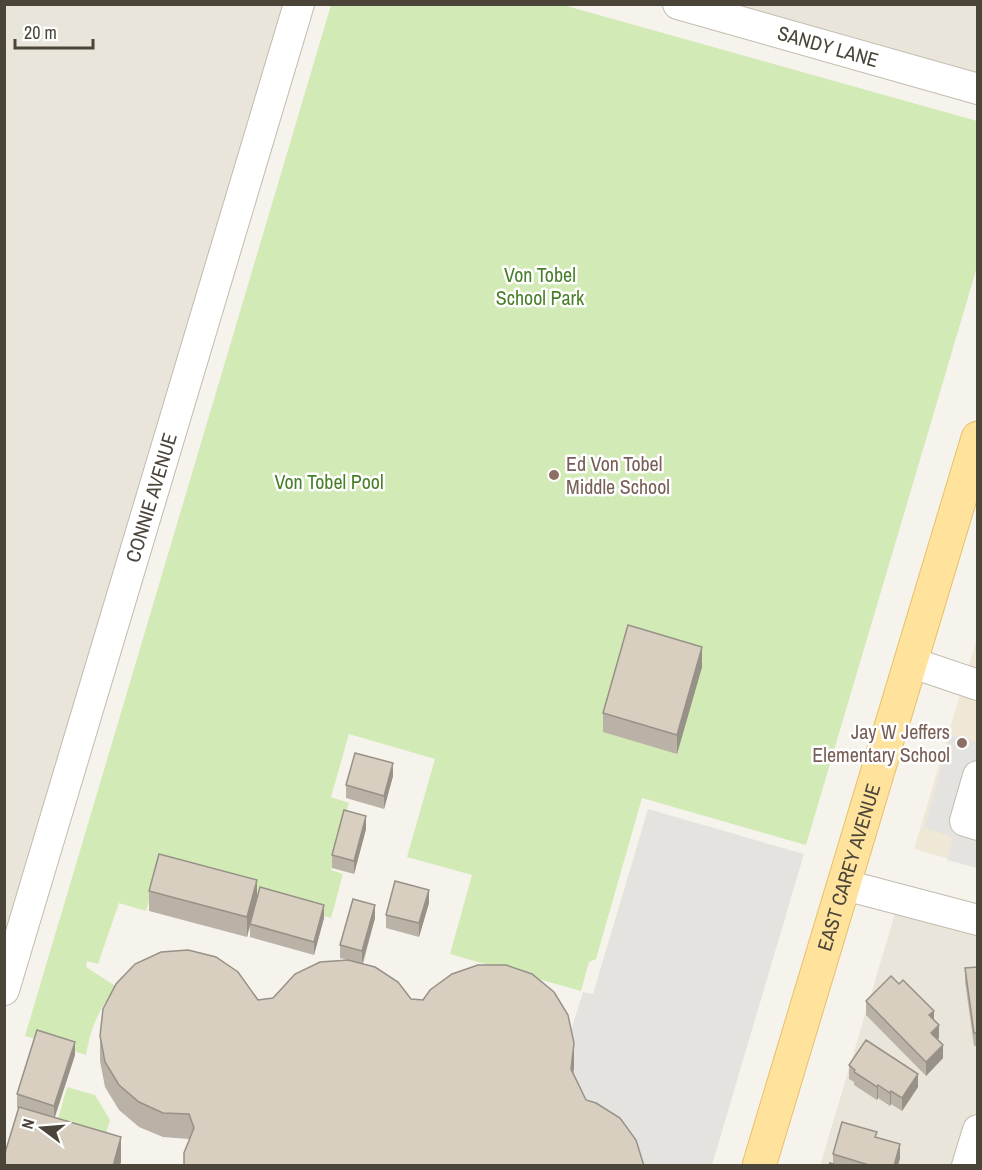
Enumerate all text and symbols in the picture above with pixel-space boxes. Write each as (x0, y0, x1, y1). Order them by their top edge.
scale bar (15, 12, 93, 50)
street label: SANDY LANE (775, 19, 882, 73)
text: 20 m (24, 20, 57, 45)
park label: Von Tobel School Park (496, 261, 585, 311)
street label: CONNIE AVENUE (119, 429, 183, 565)
place label: Ed Von Tobel Middle School (566, 450, 670, 500)
park label: Von Tobel Pool (274, 468, 384, 495)
marker: Ed Von Tobel Middle School (547, 468, 561, 482)
place label: Jay W Jeffers Elementary School (812, 718, 950, 768)
marker: Jay W Jeffers Elementary School (955, 736, 969, 750)
street label: EAST CAREY AVENUE (810, 780, 886, 954)
north arrow (12, 1098, 72, 1158)
text: N (16, 1116, 39, 1131)

